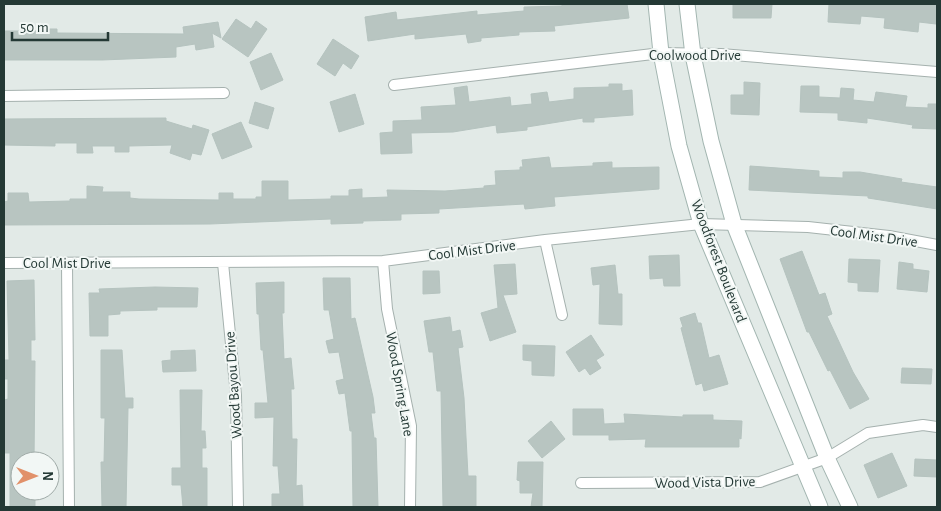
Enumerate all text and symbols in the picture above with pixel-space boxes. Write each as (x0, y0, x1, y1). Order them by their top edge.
scale bar (12, 10, 109, 42)
text: 50 m (20, 20, 49, 35)
street label: Coolwood Drive (649, 48, 741, 63)
street label: Woodforest Boulevard (688, 198, 749, 325)
street label: Cool Mist Drive (829, 223, 919, 250)
street label: Cool Mist Drive (428, 238, 517, 263)
street label: Cool Mist Drive (23, 256, 111, 271)
street label: Wood Bayou Drive (222, 331, 245, 439)
street label: Wood Spring Lane (383, 331, 416, 438)
north arrow (10, 451, 60, 501)
text: N (40, 471, 54, 481)
street label: Wood Vista Drive (655, 474, 756, 491)

